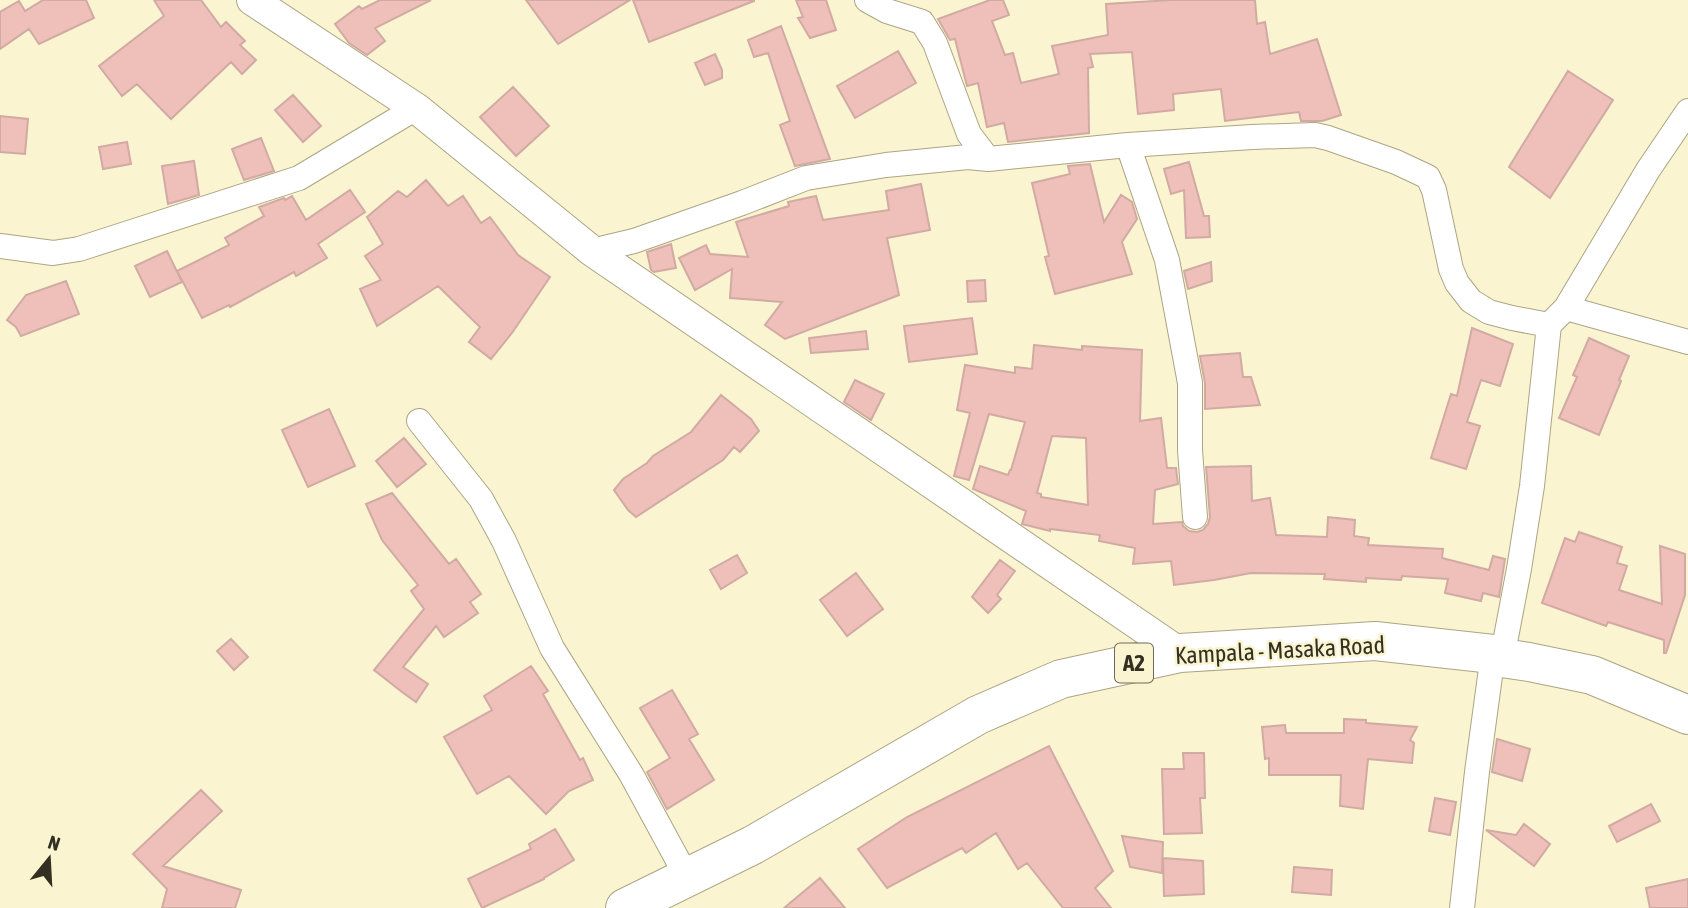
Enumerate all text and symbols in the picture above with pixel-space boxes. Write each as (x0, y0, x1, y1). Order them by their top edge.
street label: Kampala - Masaka Road (1174, 631, 1386, 669)
road number: A2 (1115, 643, 1153, 682)
north arrow (14, 824, 84, 894)
text: N (46, 831, 63, 855)

